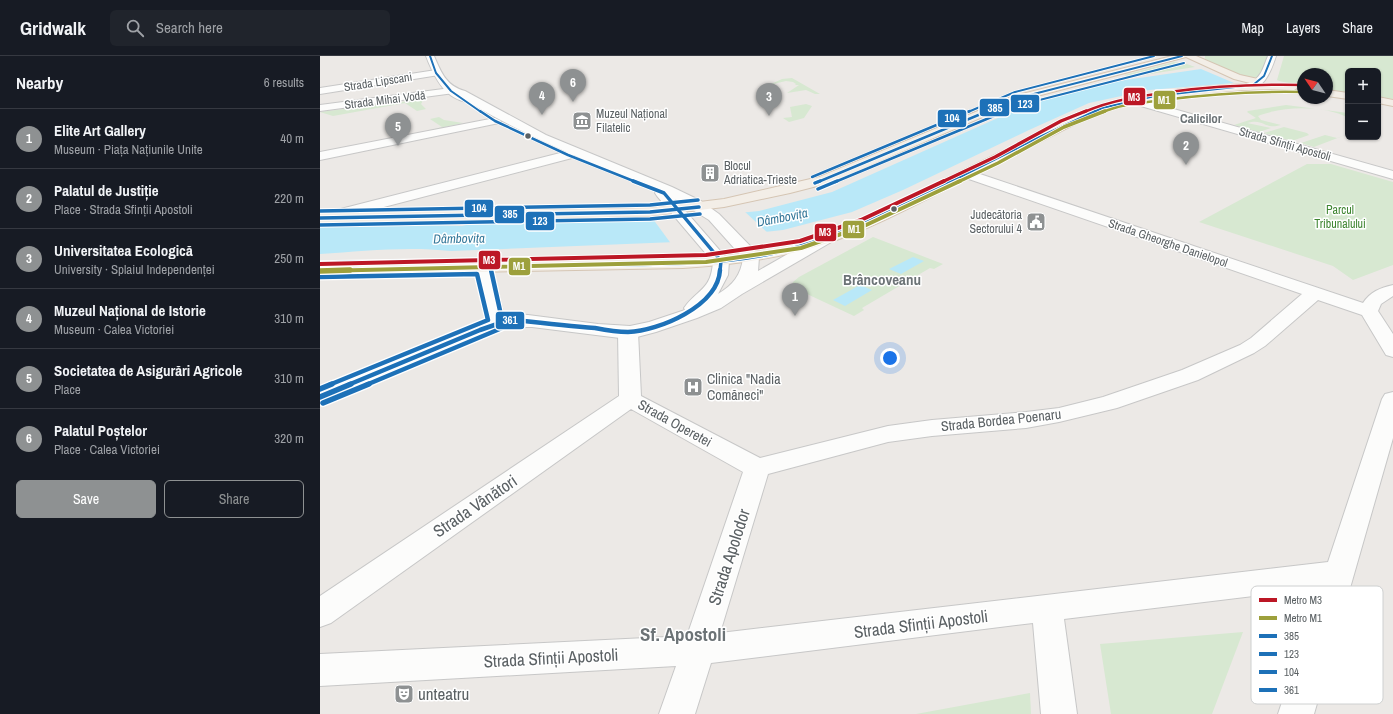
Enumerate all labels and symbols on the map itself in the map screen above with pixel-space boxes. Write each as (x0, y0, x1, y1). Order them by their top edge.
north arrow (1297, 68, 1333, 104)
street label: Strada Lipscani (343, 69, 413, 95)
pin: 6 (560, 69, 586, 102)
pin: 4 (529, 82, 555, 115)
pin: 3 (756, 83, 782, 116)
street label: Strada Mihai Vodă (344, 87, 427, 113)
line badge: M3 (1123, 87, 1146, 106)
text: M3 (1128, 90, 1140, 104)
line badge: M1 (1153, 90, 1176, 110)
text: M1 (1158, 93, 1170, 107)
line badge: 123 (1010, 94, 1040, 113)
text: 123 (1017, 97, 1033, 111)
line badge: 385 (979, 98, 1010, 117)
text: 385 (987, 101, 1003, 115)
place label: Muzeul Național Filatelic (596, 106, 667, 136)
line badge: 104 (937, 109, 967, 128)
museum icon: Muzeul Național Filatelic (571, 110, 593, 132)
district label: Calicilor (1180, 110, 1223, 127)
text: 104 (944, 111, 960, 125)
pin: 5 (385, 113, 411, 146)
street label: Strada Sfinții Apostoli (1237, 123, 1333, 165)
unlabelled marker (523, 131, 533, 141)
pin: 2 (1173, 132, 1199, 165)
place label: Blocul Adriatica-Trieste (723, 158, 797, 188)
building icon: Blocul Adriatica-Trieste (699, 162, 721, 184)
line badge: 104 (464, 199, 494, 218)
text: 104 (471, 201, 487, 215)
park label: Parcul Tribunalului (1314, 202, 1366, 232)
water label: Dâmbovița (755, 204, 809, 231)
unlabelled marker (889, 204, 899, 214)
line badge: 385 (494, 205, 525, 224)
text: 385 (502, 207, 518, 221)
place label: Judecătoria Sectorului 4 (969, 207, 1023, 237)
line badge: 123 (525, 211, 555, 231)
public building icon: Judecătoria Sectorului 4 (1025, 211, 1047, 233)
text: 123 (532, 214, 548, 228)
street label: Strada Gheorghe Danielopol (1106, 215, 1230, 271)
line badge: M1 (842, 220, 865, 239)
text: M1 (848, 222, 860, 236)
line badge: M3 (814, 223, 837, 242)
text: M3 (819, 225, 831, 239)
water label: Dâmbovița (433, 230, 485, 247)
line badge: M3 (478, 250, 501, 270)
text: M3 (483, 253, 495, 267)
line badge: M1 (508, 257, 531, 276)
text: M1 (513, 259, 525, 273)
district label: Brâncoveanu (843, 269, 921, 290)
pin: 1 (782, 283, 808, 316)
line badge: 361 (495, 311, 525, 330)
text: 361 (502, 313, 518, 327)
your location (880, 348, 900, 368)
place label: Clinica "Nadia Comăneci" (707, 370, 781, 404)
hospital icon: Clinica "Nadia Comăneci" (682, 376, 704, 398)
street label: Strada Operetei (635, 395, 715, 451)
street label: Strada Bordea Poenaru (940, 405, 1062, 435)
street label: Strada Vânători (428, 469, 521, 542)
street label: Strada Apolodor (702, 505, 755, 608)
legend (1251, 586, 1383, 704)
text: Metro M3 (1284, 593, 1322, 607)
street label: Strada Sfinții Apostoli (853, 604, 989, 643)
text: Metro M1 (1284, 611, 1322, 625)
district label: Sf. Apostoli (640, 621, 726, 647)
text: 385 (1284, 629, 1299, 643)
street label: Strada Sfinții Apostoli (483, 642, 619, 673)
text: 123 (1284, 647, 1299, 661)
text: 104 (1284, 665, 1299, 679)
place label: unteatru (418, 682, 469, 705)
theatre icon: unteatru (393, 683, 415, 705)
text: 361 (1284, 683, 1299, 697)

